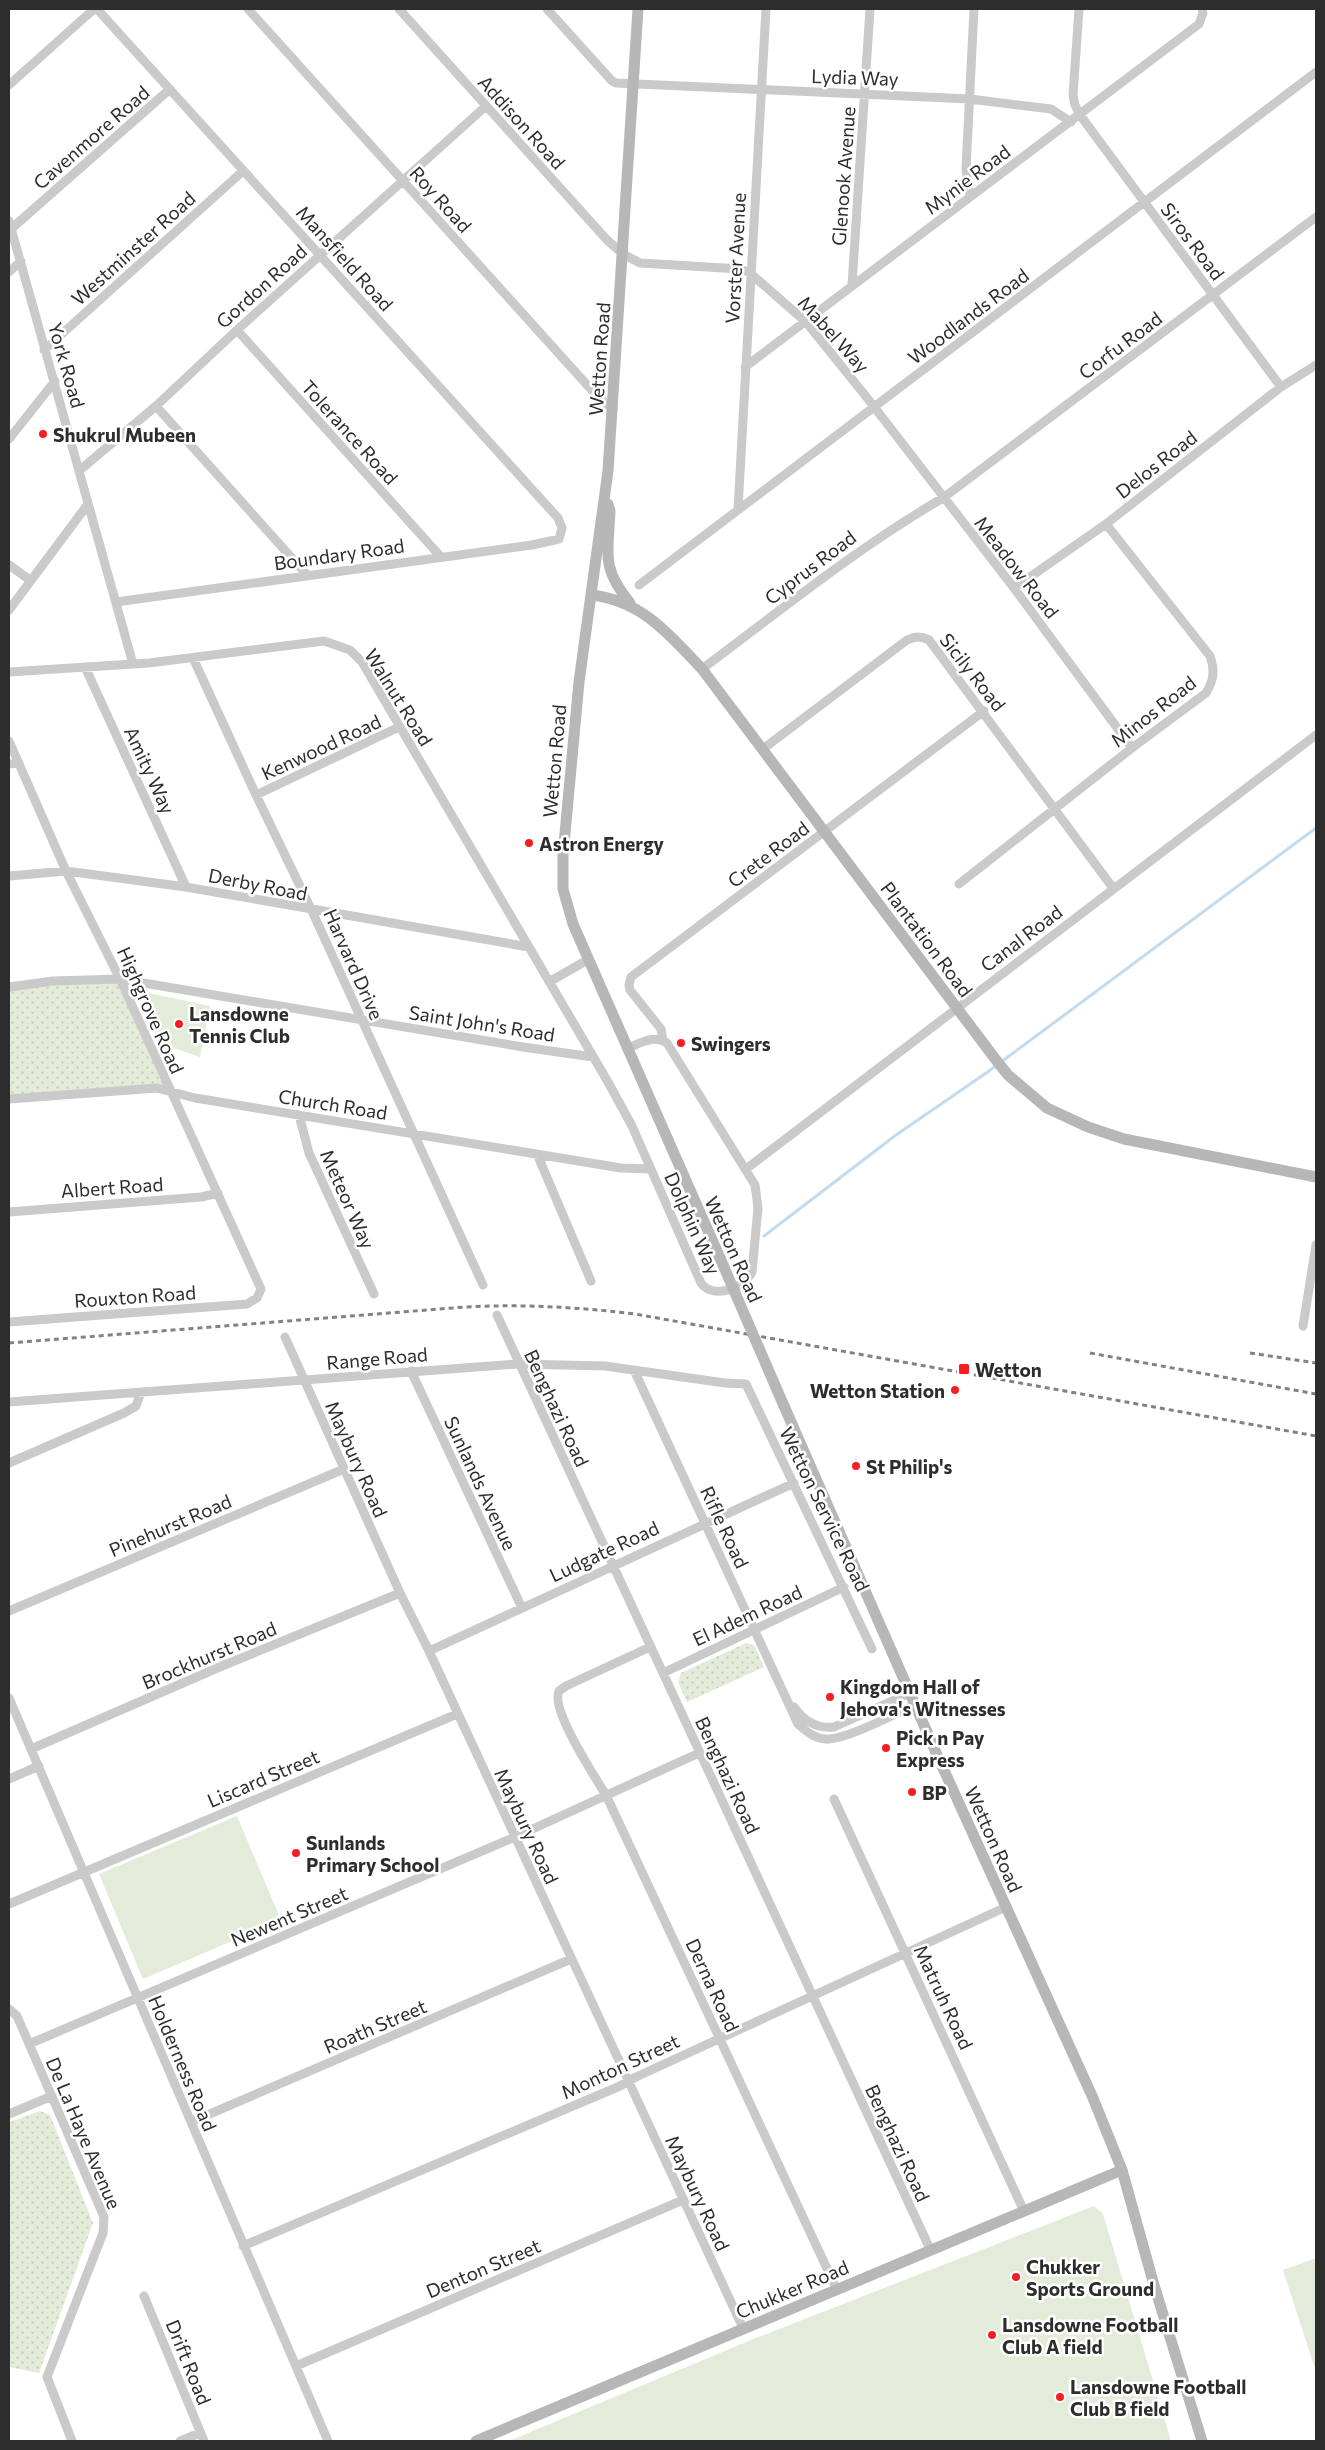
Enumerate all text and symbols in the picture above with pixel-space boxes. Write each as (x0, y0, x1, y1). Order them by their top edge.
street label: Lydia Way (811, 64, 899, 90)
street label: Addison Road (474, 70, 570, 174)
street label: Cavenmore Road (28, 80, 154, 194)
street label: Glenook Avenue (827, 106, 859, 246)
street label: Mynie Road (920, 139, 1014, 219)
street label: Roy Road (405, 161, 477, 237)
street label: Westminster Road (66, 186, 200, 310)
street label: Vorster Avenue (720, 192, 750, 324)
street label: Siros Road (1156, 198, 1230, 284)
street label: Mansfield Road (292, 201, 398, 315)
street label: Gordon Road (211, 239, 311, 333)
street label: Woodlands Road (903, 263, 1033, 369)
street label: Mabel Way (793, 291, 875, 377)
street label: Wetton Road (584, 302, 614, 416)
street label: Corfu Road (1074, 306, 1166, 384)
street label: York Road (44, 320, 90, 410)
street label: Tolerance Road (297, 375, 403, 489)
place label: Shukrul Mubeen (53, 423, 196, 446)
street label: Delos Road (1111, 425, 1201, 503)
marker: Shukrul Mubeen (37, 428, 49, 440)
street label: Meadow Road (970, 511, 1064, 623)
street label: Cyprus Road (760, 525, 860, 609)
street label: Boundary Road (272, 533, 406, 575)
street label: Sicily Road (935, 628, 1011, 716)
street label: Walnut Road (360, 644, 438, 750)
street label: Minos Road (1106, 671, 1200, 751)
street label: Wetton Road (538, 703, 570, 819)
street label: Kenwood Road (258, 709, 384, 785)
street label: Amity Way (120, 723, 180, 817)
street label: Crete Road (723, 816, 813, 892)
place label: Astron Energy (539, 832, 665, 855)
marker: Astron Energy (523, 837, 535, 849)
street label: Derby Road (207, 863, 309, 905)
street label: Plantation Road (876, 877, 978, 1001)
street label: Canal Road (975, 900, 1067, 976)
street label: Harvard Drive (319, 905, 389, 1023)
street label: Highgrove Road (113, 943, 189, 1077)
street label: Saint John's Road (407, 1000, 557, 1046)
place label: Lansdowne Tennis Club (189, 1002, 290, 1047)
marker: Lansdowne Tennis Club (173, 1018, 185, 1030)
place label: Swingers (691, 1032, 771, 1055)
marker: Swingers (675, 1037, 687, 1049)
street label: Church Road (277, 1084, 389, 1124)
street label: Meteor Way (316, 1146, 380, 1252)
street label: Dolphin Way (660, 1168, 726, 1278)
street label: Albert Road (60, 1172, 164, 1202)
street label: Wetton Road (700, 1192, 768, 1306)
street label: Rouxton Road (73, 1280, 197, 1312)
street label: Range Road (325, 1342, 429, 1374)
street label: Benghazi Road (520, 1346, 594, 1470)
place label: Wetton (975, 1358, 1042, 1381)
marker: Wetton (957, 1362, 971, 1376)
place label: Wetton Station (810, 1379, 945, 1402)
marker: Wetton Station (949, 1384, 961, 1396)
street label: Maybury Road (321, 1397, 393, 1521)
street label: Sunlands Avenue (440, 1412, 522, 1554)
street label: Wetton Service Road (775, 1423, 875, 1595)
place label: St Philip's (866, 1455, 953, 1478)
marker: St Philip's (850, 1460, 862, 1472)
street label: Rifle Road (696, 1482, 754, 1572)
street label: Pinehurst Road (105, 1489, 235, 1561)
street label: Ludgate Road (546, 1516, 662, 1586)
street label: El Adem Road (689, 1580, 805, 1650)
street label: Brockhurst Road (138, 1616, 280, 1694)
place label: Kingdom Hall of Jehova's Witnesses (840, 1675, 1006, 1720)
marker: Kingdom Hall of Jehova's Witnesses (824, 1691, 836, 1703)
street label: Benghazi Road (691, 1713, 765, 1837)
place label: Pick n Pay Express (896, 1726, 985, 1771)
marker: Pick n Pay Express (880, 1742, 892, 1754)
street label: Liscard Street (204, 1744, 323, 1812)
street label: Maybury Road (490, 1765, 564, 1887)
place label: BP (922, 1781, 947, 1804)
street label: Wetton Road (960, 1782, 1028, 1896)
marker: BP (906, 1786, 918, 1798)
place label: Sunlands Primary School (306, 1831, 439, 1876)
marker: Sunlands Primary School (290, 1847, 302, 1859)
street label: Newent Street (227, 1881, 351, 1951)
street label: Derna Road (681, 1935, 745, 2035)
street label: Matruh Road (910, 1941, 978, 2053)
street label: Holderness Road (144, 1992, 222, 2134)
street label: Roath Street (320, 1994, 430, 2058)
street label: Monton Street (557, 2029, 683, 2103)
street label: De La Haye Avenue (42, 2054, 126, 2212)
street label: Benghazi Road (861, 2081, 935, 2205)
street label: Maybury Road (661, 2132, 735, 2254)
street label: Denton Street (422, 2233, 544, 2302)
street label: Chukker Road (732, 2255, 852, 2323)
place label: Chukker Sports Ground (1026, 2255, 1154, 2300)
marker: Chukker Sports Ground (1010, 2271, 1022, 2283)
place label: Lansdowne Football Club A field (1002, 2313, 1178, 2358)
street label: Drift Road (162, 2316, 216, 2408)
marker: Lansdowne Football Club A field (986, 2329, 998, 2341)
place label: Lansdowne Football Club B field (1070, 2375, 1246, 2420)
marker: Lansdowne Football Club B field (1054, 2391, 1066, 2403)

